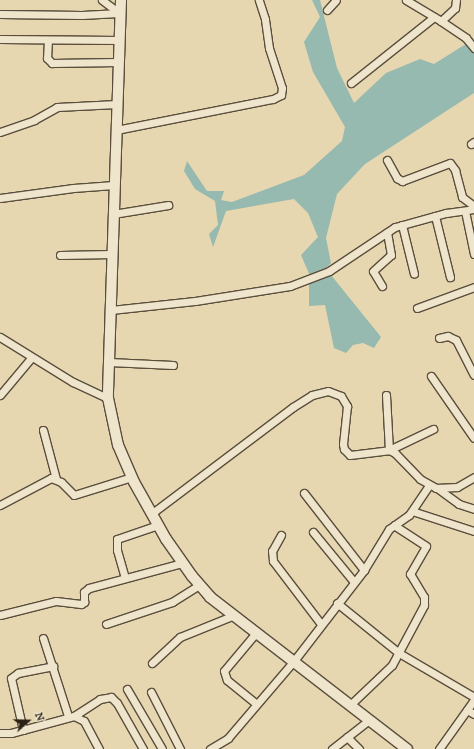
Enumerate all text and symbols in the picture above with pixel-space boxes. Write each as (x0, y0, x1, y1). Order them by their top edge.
north arrow (8, 701, 48, 741)
text: N (32, 711, 47, 723)

